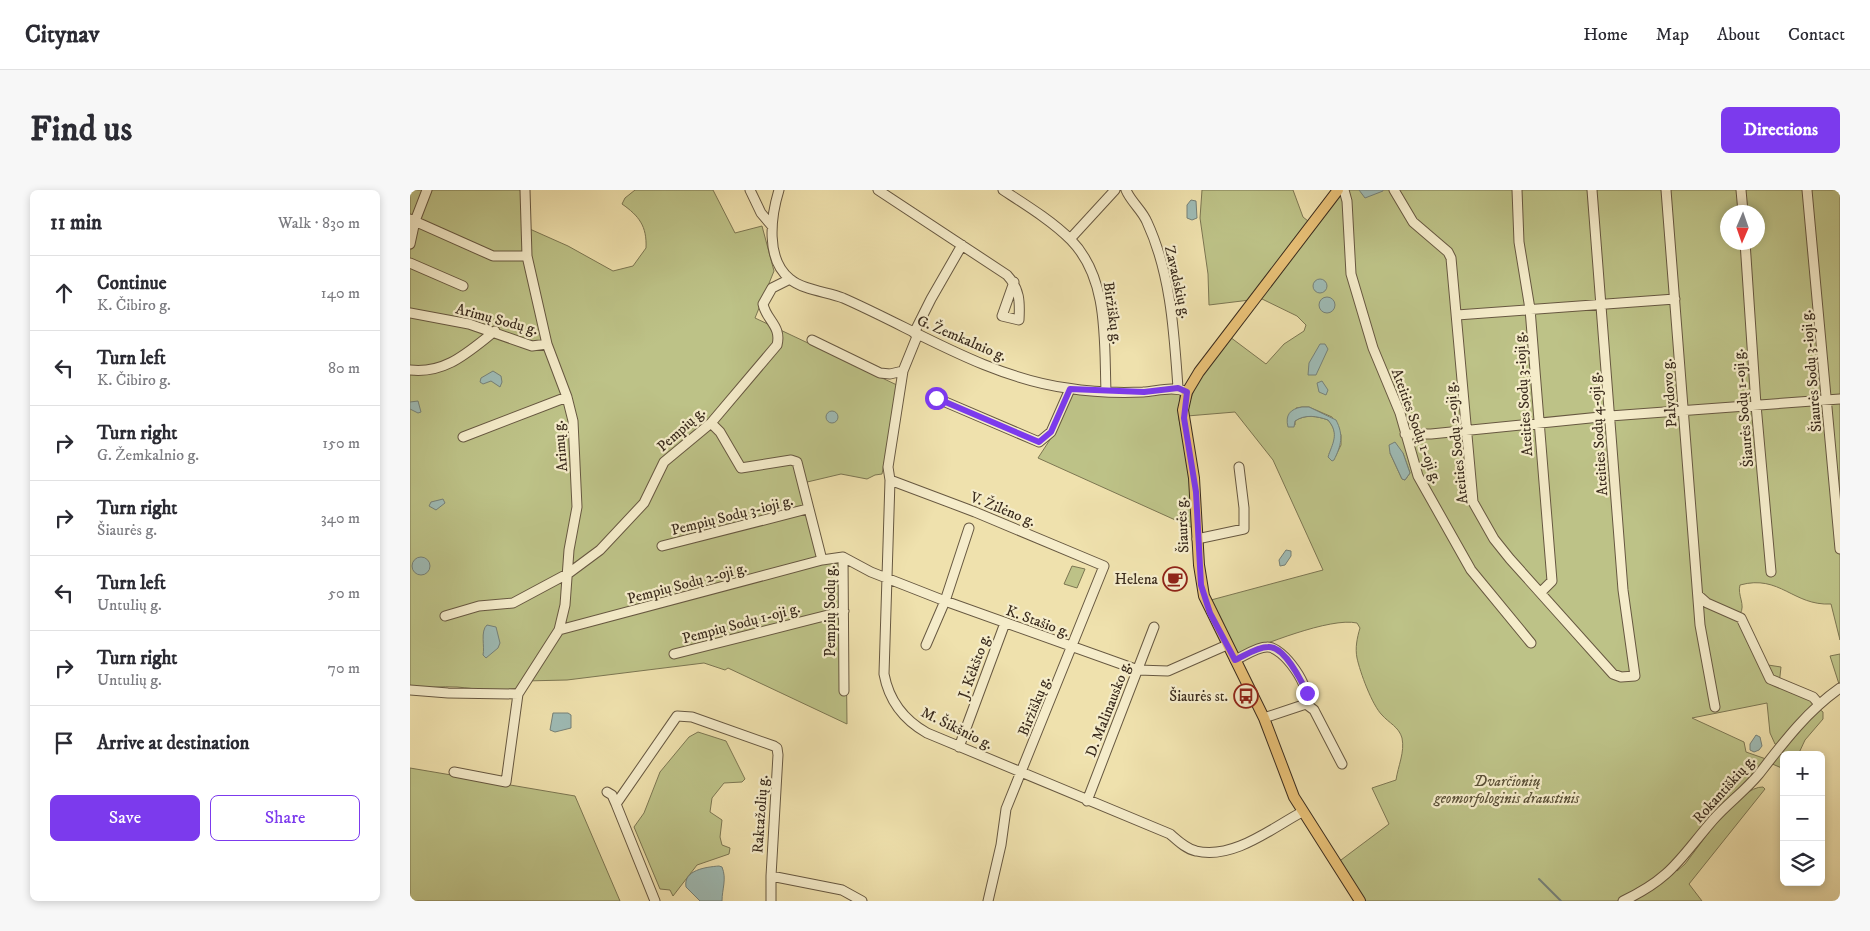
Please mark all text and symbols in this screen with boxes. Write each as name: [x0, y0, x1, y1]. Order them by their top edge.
text: Citynav: [25, 20, 99, 50]
text: Home: [1583, 24, 1628, 46]
text: Map: [1656, 24, 1689, 46]
text: About: [1717, 24, 1760, 46]
text: Contact: [1788, 24, 1845, 46]
button: Directions: [1721, 107, 1840, 153]
text: Find us: [30, 108, 132, 152]
north arrow: [1720, 205, 1765, 250]
text: 11 min: [50, 210, 102, 236]
text: Walk · 830 m: [278, 213, 360, 233]
street label: Zavadskių g.: [1160, 244, 1195, 320]
text: Continue: [97, 272, 167, 295]
icon: ahead: [50, 279, 78, 307]
street label: Biržiškų g.: [1099, 281, 1126, 346]
text: 140 m: [321, 283, 360, 303]
text: K. Čibiro g.: [97, 295, 171, 315]
street label: Arimų Sodų g.: [454, 299, 540, 340]
street label: Šiaurės Sodų 3-ioji g.: [1796, 309, 1826, 433]
street label: G. Žemkalnio g.: [914, 311, 1010, 366]
street label: Ateities Sodų 3-ioji g.: [1510, 331, 1537, 457]
text: Turn left: [97, 347, 166, 370]
street label: Šiaurės Sodų 1-oji g.: [1728, 348, 1758, 468]
icon: left: [50, 354, 78, 382]
text: 80 m: [328, 358, 360, 378]
street label: Palydovo g.: [1658, 358, 1681, 428]
street label: Ateities Sodų 1-oji g.: [1387, 366, 1446, 486]
text: K. Čibiro g.: [97, 370, 171, 390]
street label: Ateities Sodų 4-oji g.: [1585, 371, 1612, 497]
street label: Ateities Sodų 2-oji g.: [1441, 381, 1472, 505]
route start: [925, 387, 948, 410]
street label: Pempių g.: [653, 403, 709, 456]
street label: Arimų g.: [549, 419, 572, 472]
text: Turn right: [97, 422, 177, 445]
icon: right: [50, 429, 78, 457]
text: 150 m: [322, 433, 360, 453]
text: G. Žemkalnio g.: [97, 445, 199, 465]
street label: V. Žilėno g.: [966, 487, 1038, 531]
street label: Pempių Sodų 3-ioji g.: [669, 491, 795, 540]
street label: Šiaurės g.: [1171, 496, 1193, 554]
text: Turn right: [97, 497, 177, 520]
icon: right: [50, 504, 78, 532]
text: 340 m: [321, 508, 360, 528]
text: Šiaurės g.: [97, 520, 157, 540]
street label: Pempių Sodų 2-oji g.: [625, 558, 749, 609]
street label: Pempių Sodų g.: [821, 565, 840, 657]
cafe icon: Helena: [1162, 566, 1188, 592]
place label: Helena: [1115, 570, 1159, 589]
text: Turn left: [97, 572, 166, 595]
icon: left: [50, 579, 78, 607]
text: 50 m: [328, 583, 360, 603]
text: Untulių g.: [97, 595, 162, 615]
street label: Pempių Sodų 1-oji g.: [680, 599, 802, 648]
street label: K. Stašio g.: [1003, 601, 1072, 642]
street label: J. Kėkšto g.: [953, 631, 995, 703]
text: Turn right: [97, 647, 177, 670]
icon: right: [50, 654, 78, 682]
text: 70 m: [328, 658, 360, 678]
street label: D. Malinausko g.: [1081, 658, 1135, 760]
text: Untulių g.: [97, 670, 162, 690]
street label: Biržiškų g.: [1014, 673, 1055, 739]
route end: [1296, 682, 1319, 705]
bus stop icon: Šiaurės st.: [1233, 683, 1259, 709]
place label: Šiaurės st.: [1169, 686, 1228, 706]
street label: M. Šikšnio g.: [918, 702, 996, 754]
icon: arrive: [50, 729, 78, 757]
text: Arrive at destination: [97, 732, 249, 755]
street label: Rokantiškių g.: [1689, 751, 1760, 827]
map controls: [1780, 751, 1825, 886]
button: +: [1780, 751, 1825, 796]
park label: Dvarčionių geomorfologinis draustinis: [1433, 772, 1580, 808]
street label: Raktažolių g.: [748, 774, 773, 854]
button: Save: [50, 795, 200, 841]
button: Share: [210, 795, 360, 841]
button: −: [1780, 796, 1825, 841]
button: layers: [1780, 841, 1825, 886]

